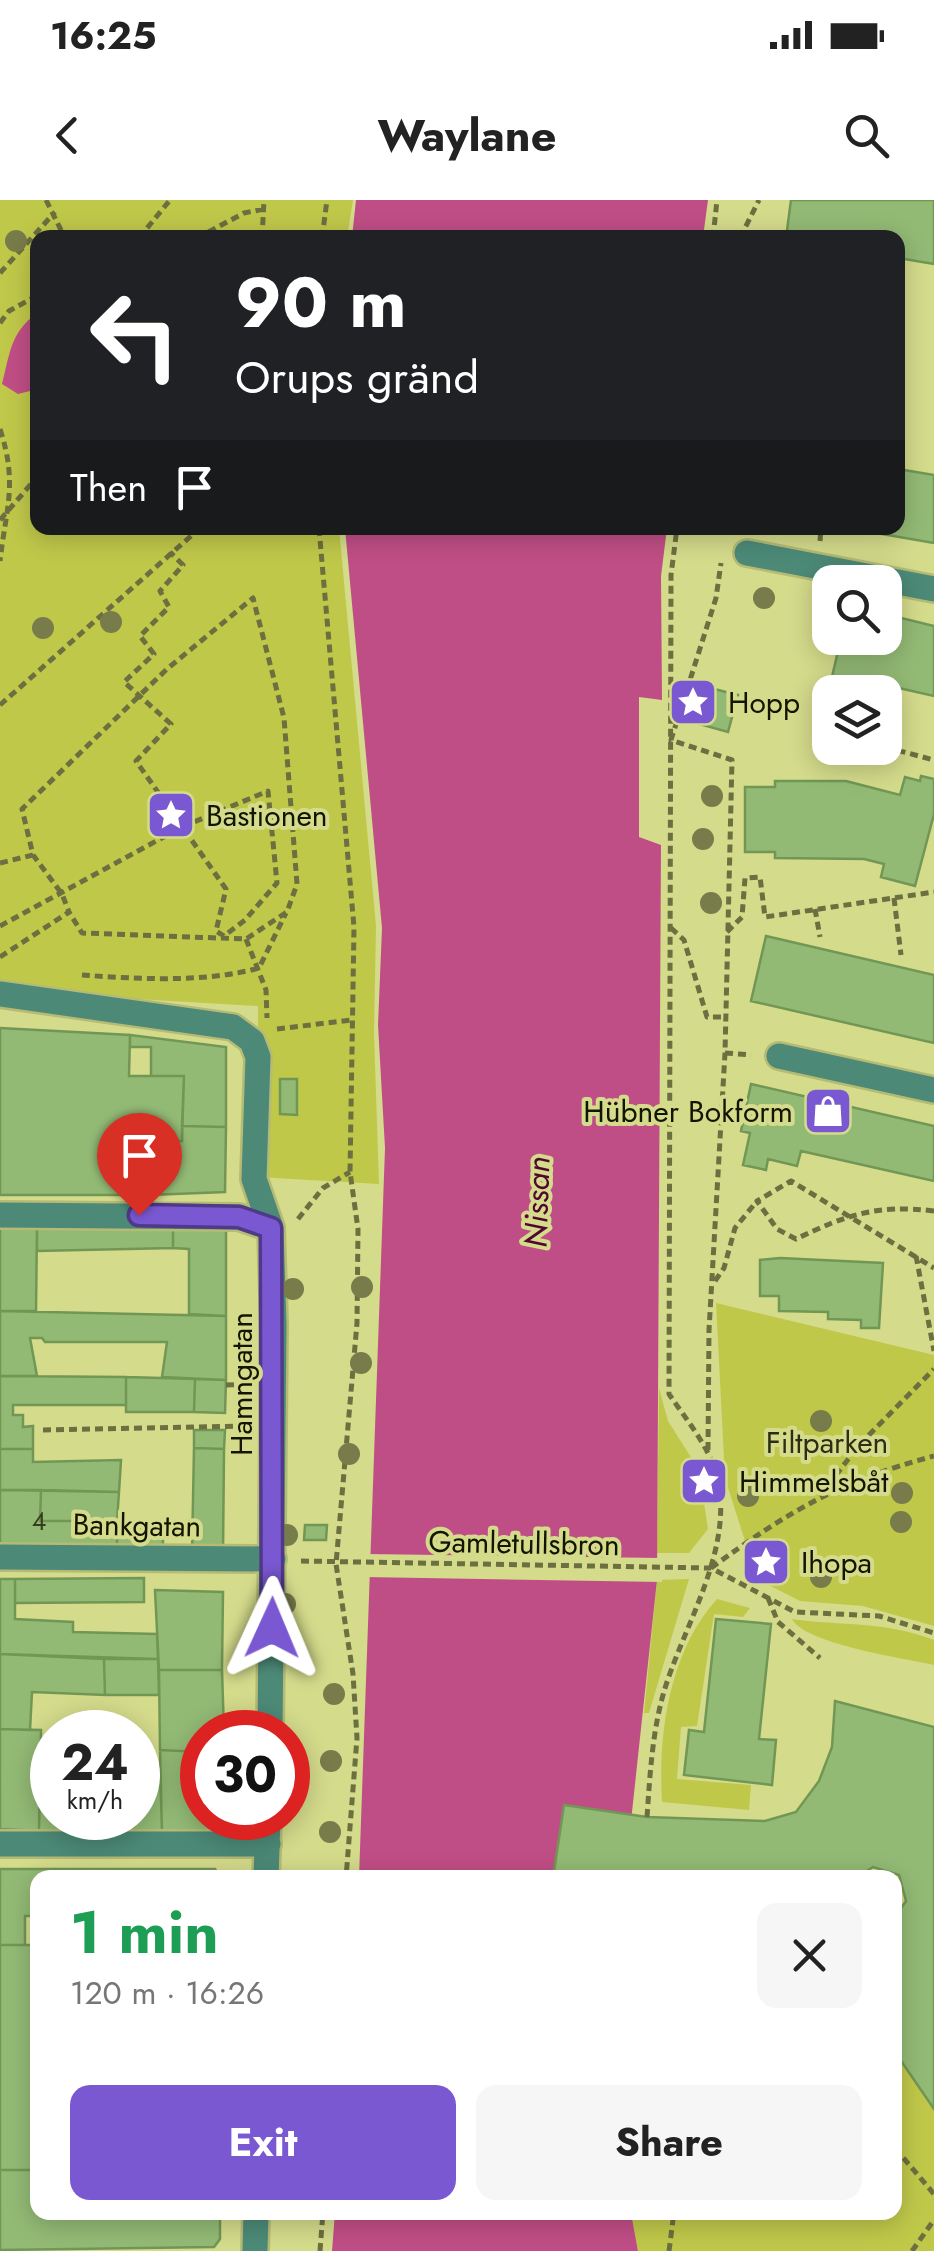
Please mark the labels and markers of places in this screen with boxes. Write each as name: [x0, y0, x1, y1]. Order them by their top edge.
place icon: Hopp: [667, 676, 719, 728]
place label: Hopp: [728, 681, 800, 724]
place icon: Bastionen: [145, 789, 197, 841]
place label: Bastionen: [206, 794, 328, 837]
shop icon: Hübner Bokform: [802, 1085, 854, 1137]
place label: Hübner Bokform: [583, 1090, 793, 1133]
pin: [97, 1113, 182, 1216]
place icon: Himmelsbåt: [678, 1455, 730, 1507]
place label: Himmelsbåt: [739, 1460, 889, 1503]
place icon: Ihopa: [740, 1536, 792, 1588]
place label: Ihopa: [801, 1541, 872, 1584]

